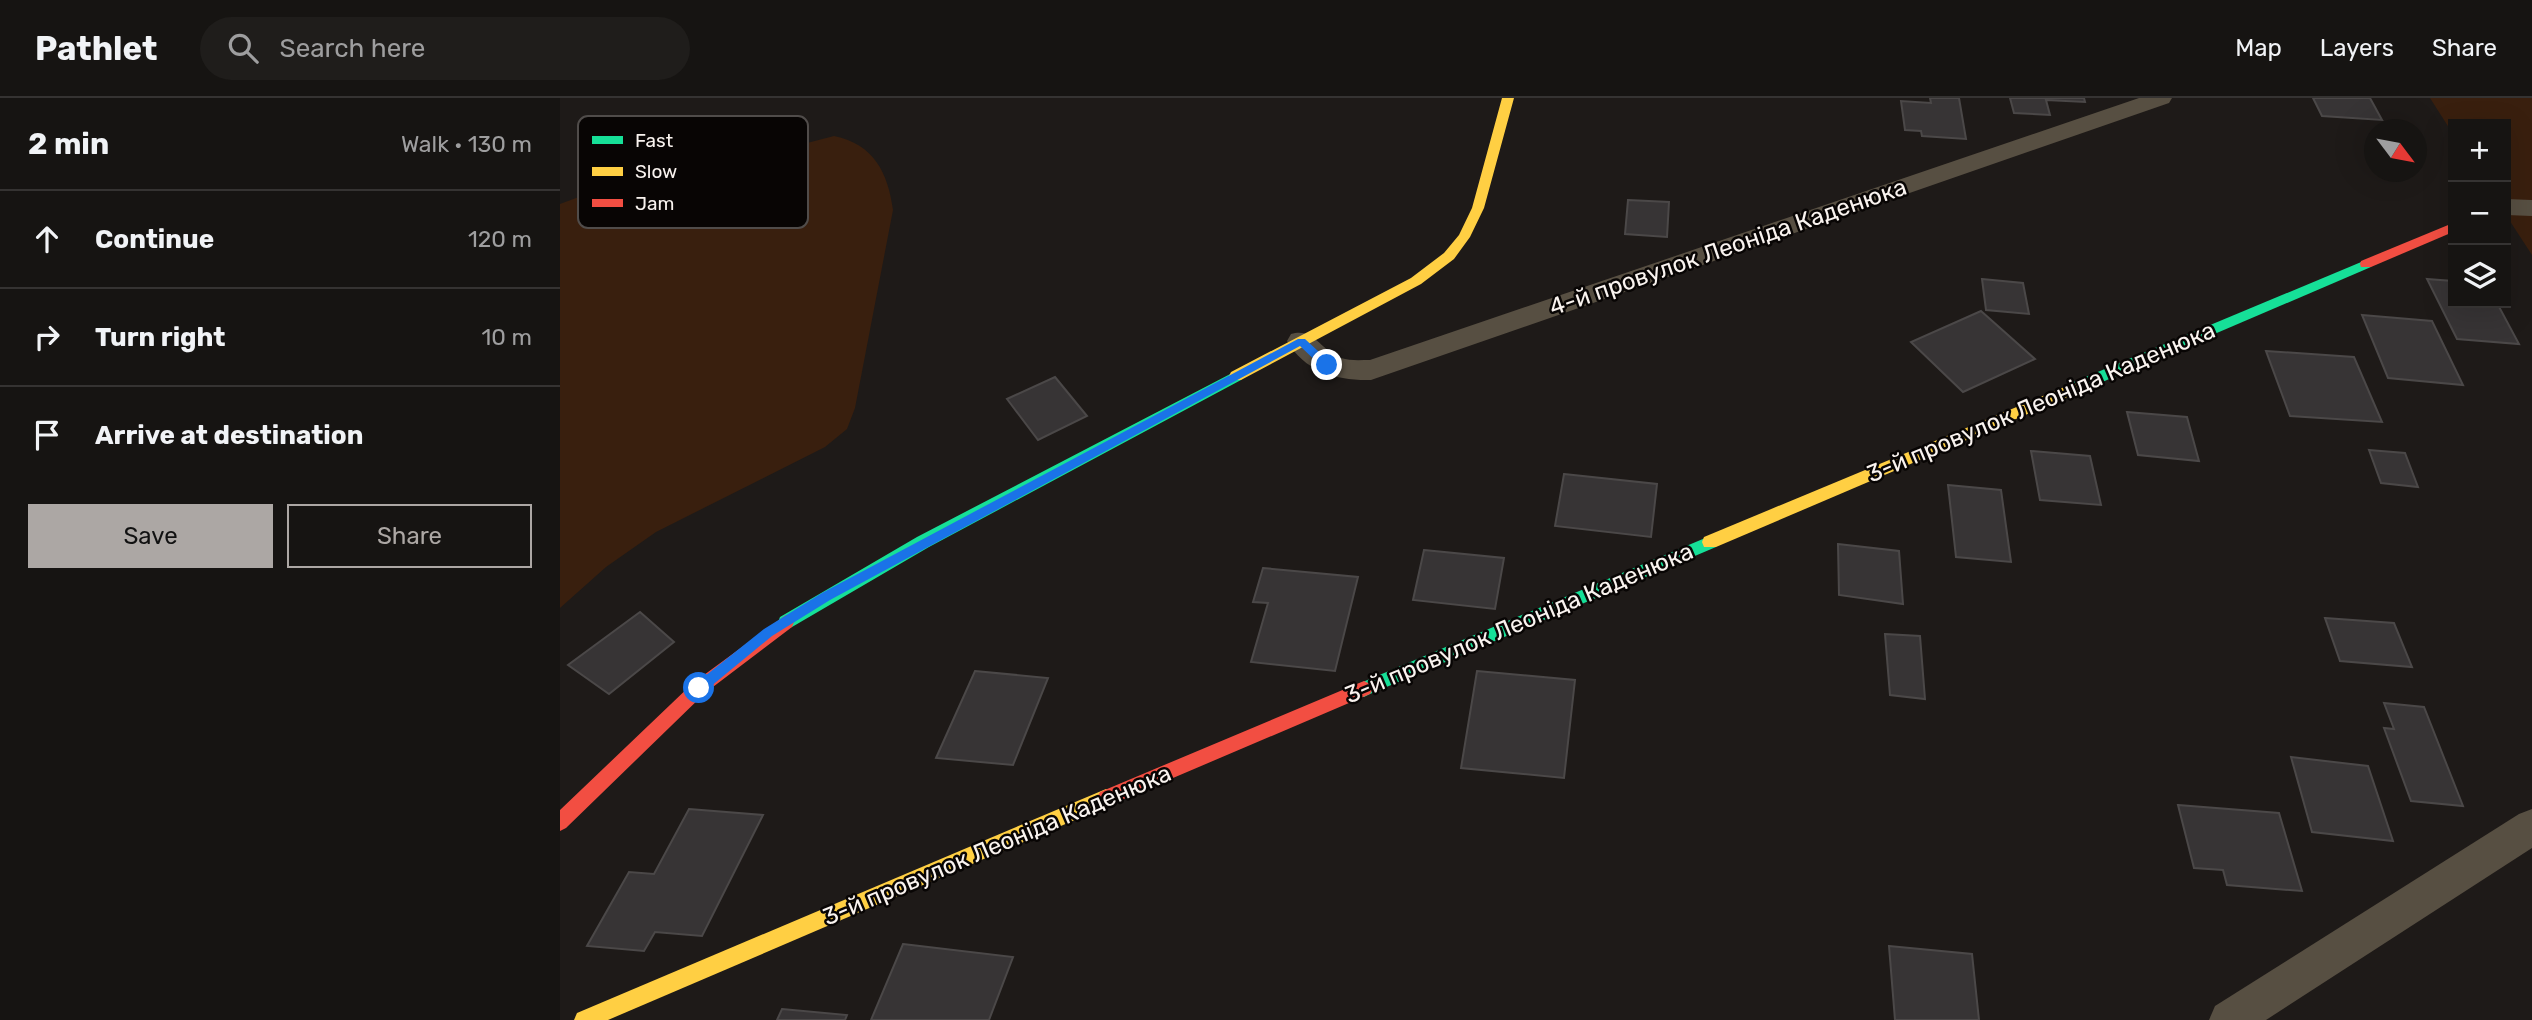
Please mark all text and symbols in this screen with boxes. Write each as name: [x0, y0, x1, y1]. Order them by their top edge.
search box: [200, 17, 690, 80]
text: Pathlet: [35, 29, 158, 68]
icon: search: [224, 29, 262, 67]
text: Search here: [280, 33, 425, 64]
text: Map: [2235, 34, 2282, 62]
text: Layers: [2320, 34, 2394, 62]
text: Share: [2432, 34, 2497, 62]
legend: [578, 116, 808, 228]
north arrow: [2364, 119, 2427, 182]
map controls: [2448, 119, 2511, 308]
button: +: [2448, 119, 2511, 182]
text: 2 min: [28, 126, 109, 162]
text: Fast: [635, 129, 674, 152]
text: Walk · 130 m: [401, 130, 532, 158]
text: Slow: [635, 160, 677, 183]
street label: 4-й провулок Леоніда Каденюка: [1546, 173, 1910, 321]
button: −: [2448, 182, 2511, 245]
text: Jam: [635, 192, 674, 215]
icon: ahead: [28, 220, 66, 258]
text: Continue: [95, 224, 214, 255]
text: 120 m: [468, 225, 532, 253]
button: layers: [2448, 245, 2511, 308]
street label: 3-й провулок Леоніда Каденюка: [1863, 316, 2219, 488]
icon: right: [28, 318, 66, 356]
text: Turn right: [95, 322, 225, 353]
text: 10 m: [481, 323, 532, 351]
route end: [1311, 349, 1342, 380]
icon: arrive: [28, 416, 66, 454]
text: Arrive at destination: [95, 420, 363, 451]
button: Save: [28, 504, 273, 568]
button: Share: [287, 504, 532, 568]
street label: 3-й провулок Леоніда Каденюка: [1341, 537, 1697, 709]
route start: [683, 672, 714, 703]
street label: 3-й провулок Леоніда Каденюка: [819, 759, 1175, 931]

